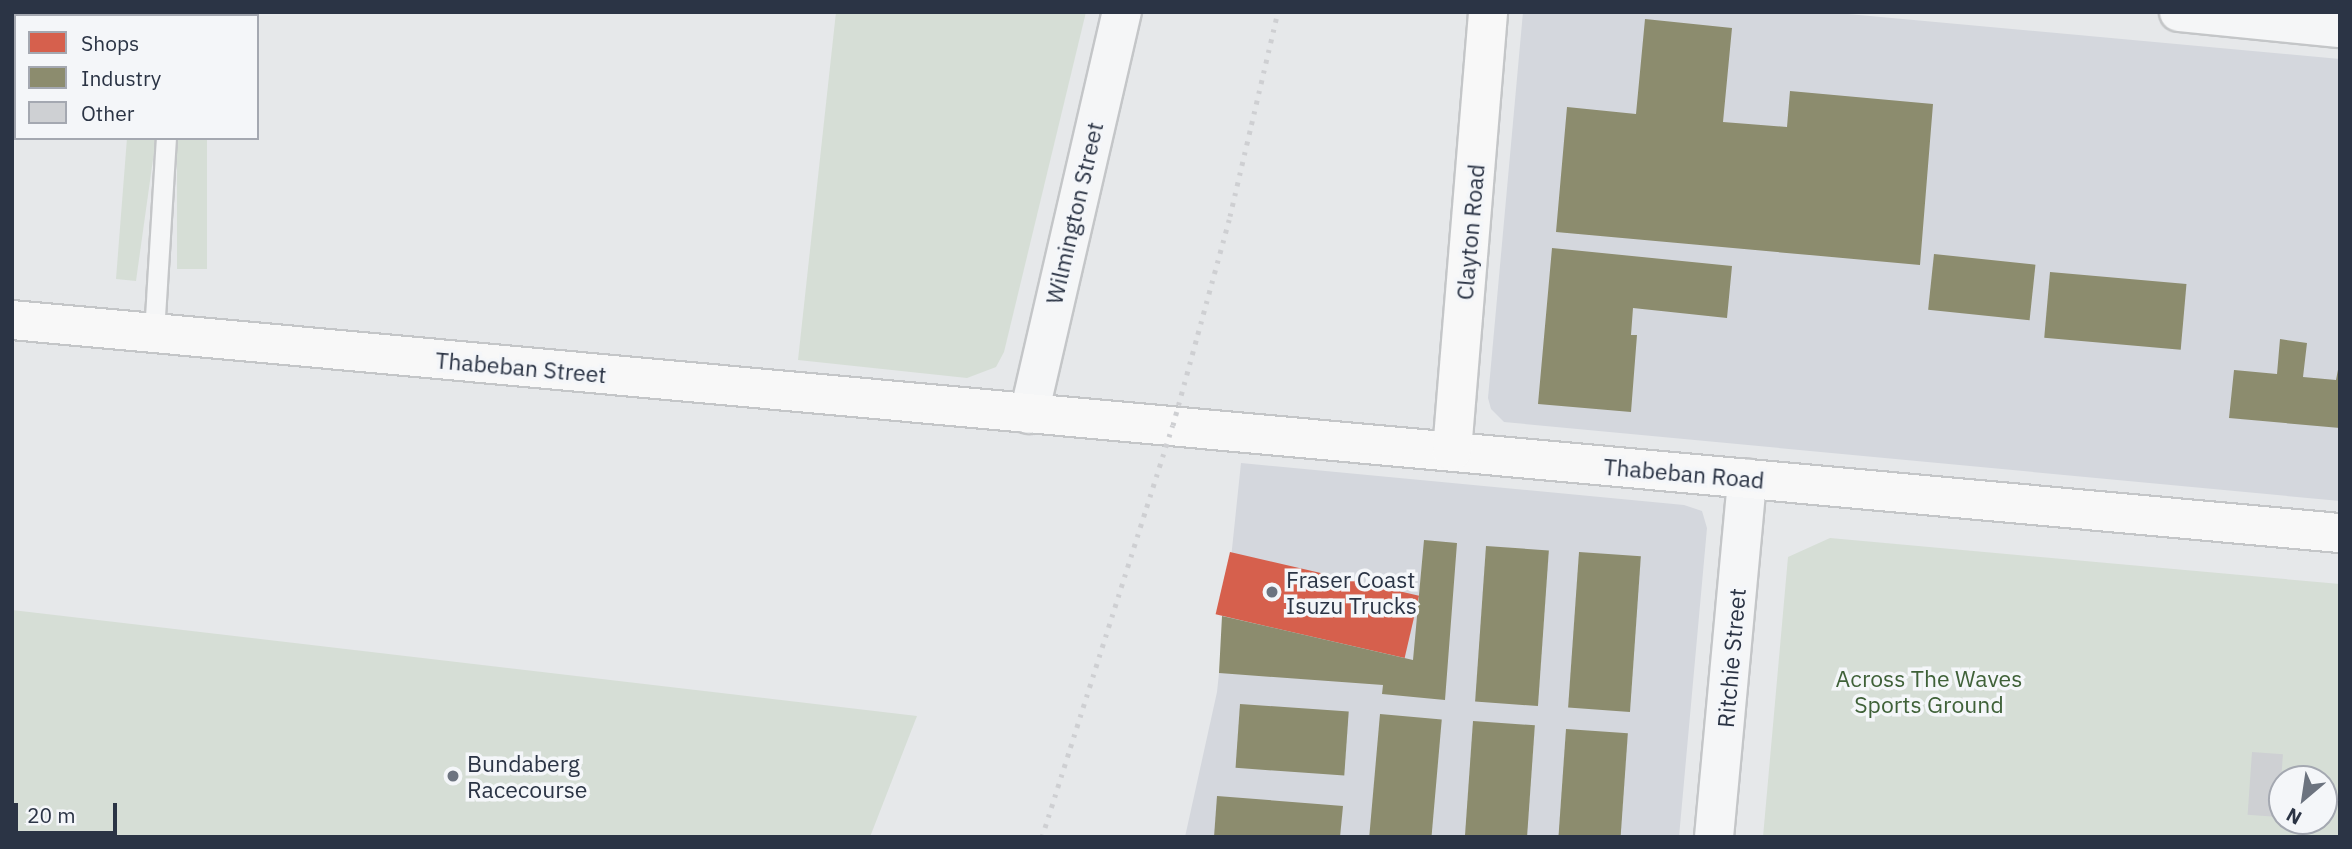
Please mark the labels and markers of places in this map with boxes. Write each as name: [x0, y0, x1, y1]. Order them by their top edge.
place label: Fraser Coast Isuzu Trucks: [1286, 565, 1417, 619]
marker: Fraser Coast Isuzu Trucks: [1264, 584, 1280, 600]
place label: Bundaberg Racecourse: [467, 749, 587, 803]
marker: Bundaberg Racecourse: [445, 768, 461, 784]

